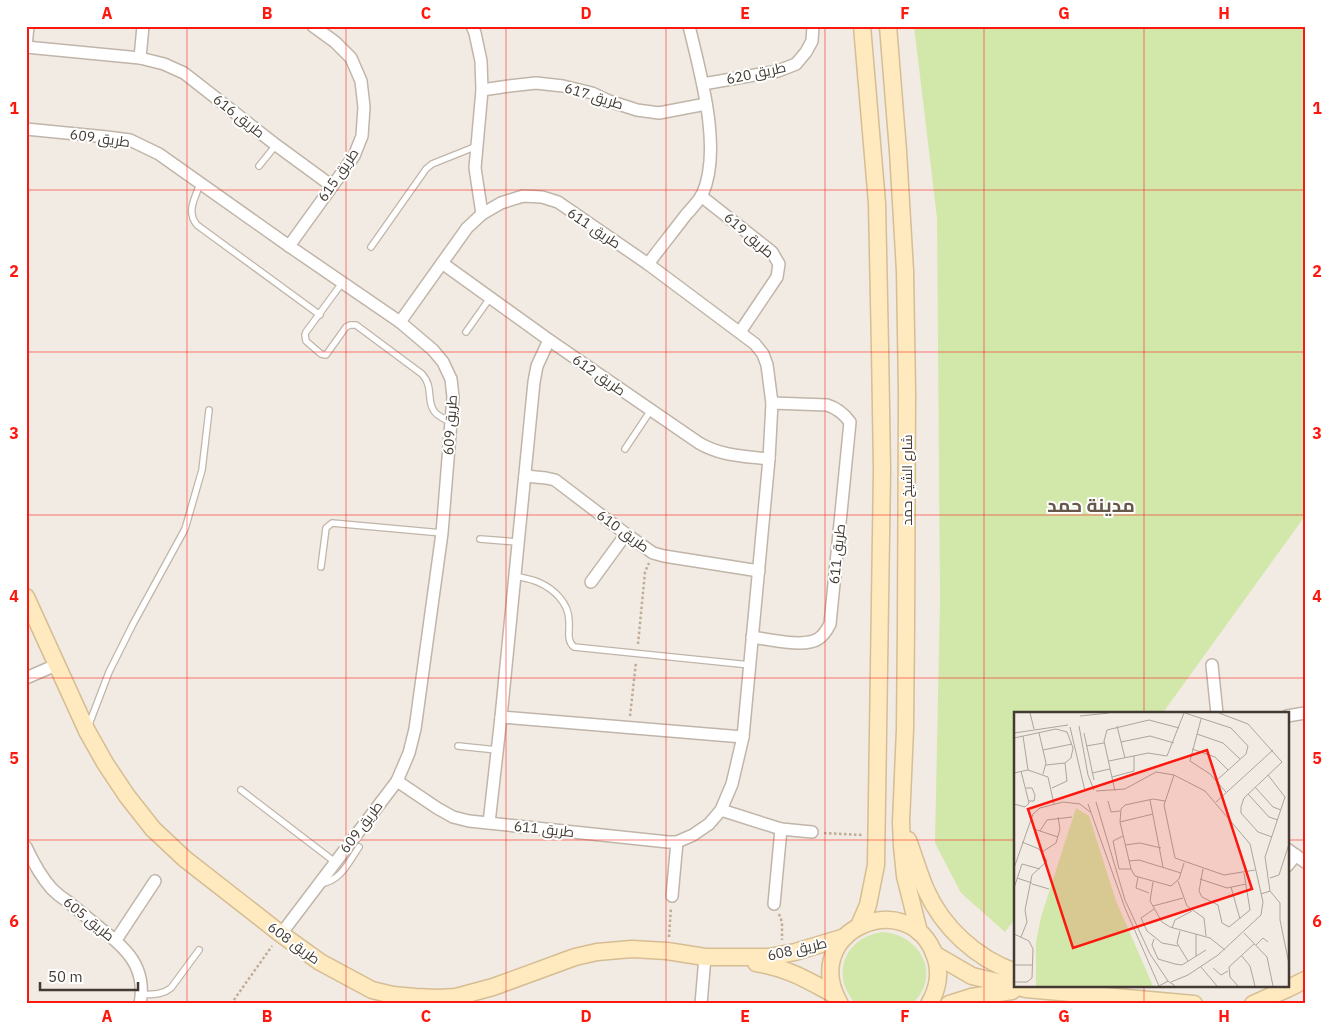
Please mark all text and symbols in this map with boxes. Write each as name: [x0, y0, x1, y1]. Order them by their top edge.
text: A: [102, 3, 113, 23]
text: B: [262, 3, 273, 23]
text: C: [421, 3, 431, 23]
text: D: [580, 3, 592, 23]
text: E: [740, 3, 750, 23]
text: F: [900, 3, 910, 23]
text: G: [1058, 3, 1070, 23]
text: H: [1218, 3, 1230, 23]
street label: طريق 620: [725, 58, 787, 88]
street label: طريق 617: [562, 79, 626, 113]
street label: طريق 616: [210, 90, 268, 142]
text: 1: [9, 98, 19, 118]
text: 1: [1312, 98, 1322, 118]
street label: طريق 609: [69, 125, 131, 151]
street label: طريق 615: [314, 145, 362, 205]
street label: طريق 611: [564, 204, 624, 252]
street label: طريق 619: [720, 208, 778, 262]
text: 2: [9, 261, 19, 281]
text: 2: [1312, 261, 1322, 281]
street label: طريق 612: [569, 350, 629, 400]
street label: طريق 609: [439, 394, 461, 456]
text: 3: [9, 423, 19, 443]
text: 3: [1312, 423, 1322, 443]
street label: شارع الشيخ حمد: [898, 435, 916, 526]
district label: مدينة حمد: [1047, 493, 1135, 517]
street label: طريق 610: [593, 506, 653, 556]
street label: طريق 611: [825, 523, 849, 585]
text: 4: [9, 586, 19, 606]
text: 4: [1312, 586, 1322, 606]
inset map: [1014, 712, 1288, 988]
text: 5: [9, 748, 19, 768]
text: 5: [1312, 748, 1322, 768]
street label: طريق 609: [336, 797, 386, 857]
street label: طريق 611: [513, 817, 575, 841]
street label: طريق 605: [60, 893, 118, 945]
text: 6: [9, 911, 19, 931]
text: 6: [1312, 911, 1322, 931]
street label: طريق 608: [264, 918, 324, 968]
street label: طريق 608: [766, 933, 828, 965]
scale bar: [40, 960, 138, 992]
text: 50 m: [48, 967, 83, 986]
text: A: [102, 1006, 113, 1026]
text: B: [262, 1006, 273, 1026]
text: C: [421, 1006, 431, 1026]
text: D: [580, 1006, 592, 1026]
text: E: [740, 1006, 750, 1026]
text: F: [900, 1006, 910, 1026]
text: G: [1058, 1006, 1070, 1026]
text: H: [1218, 1006, 1230, 1026]

